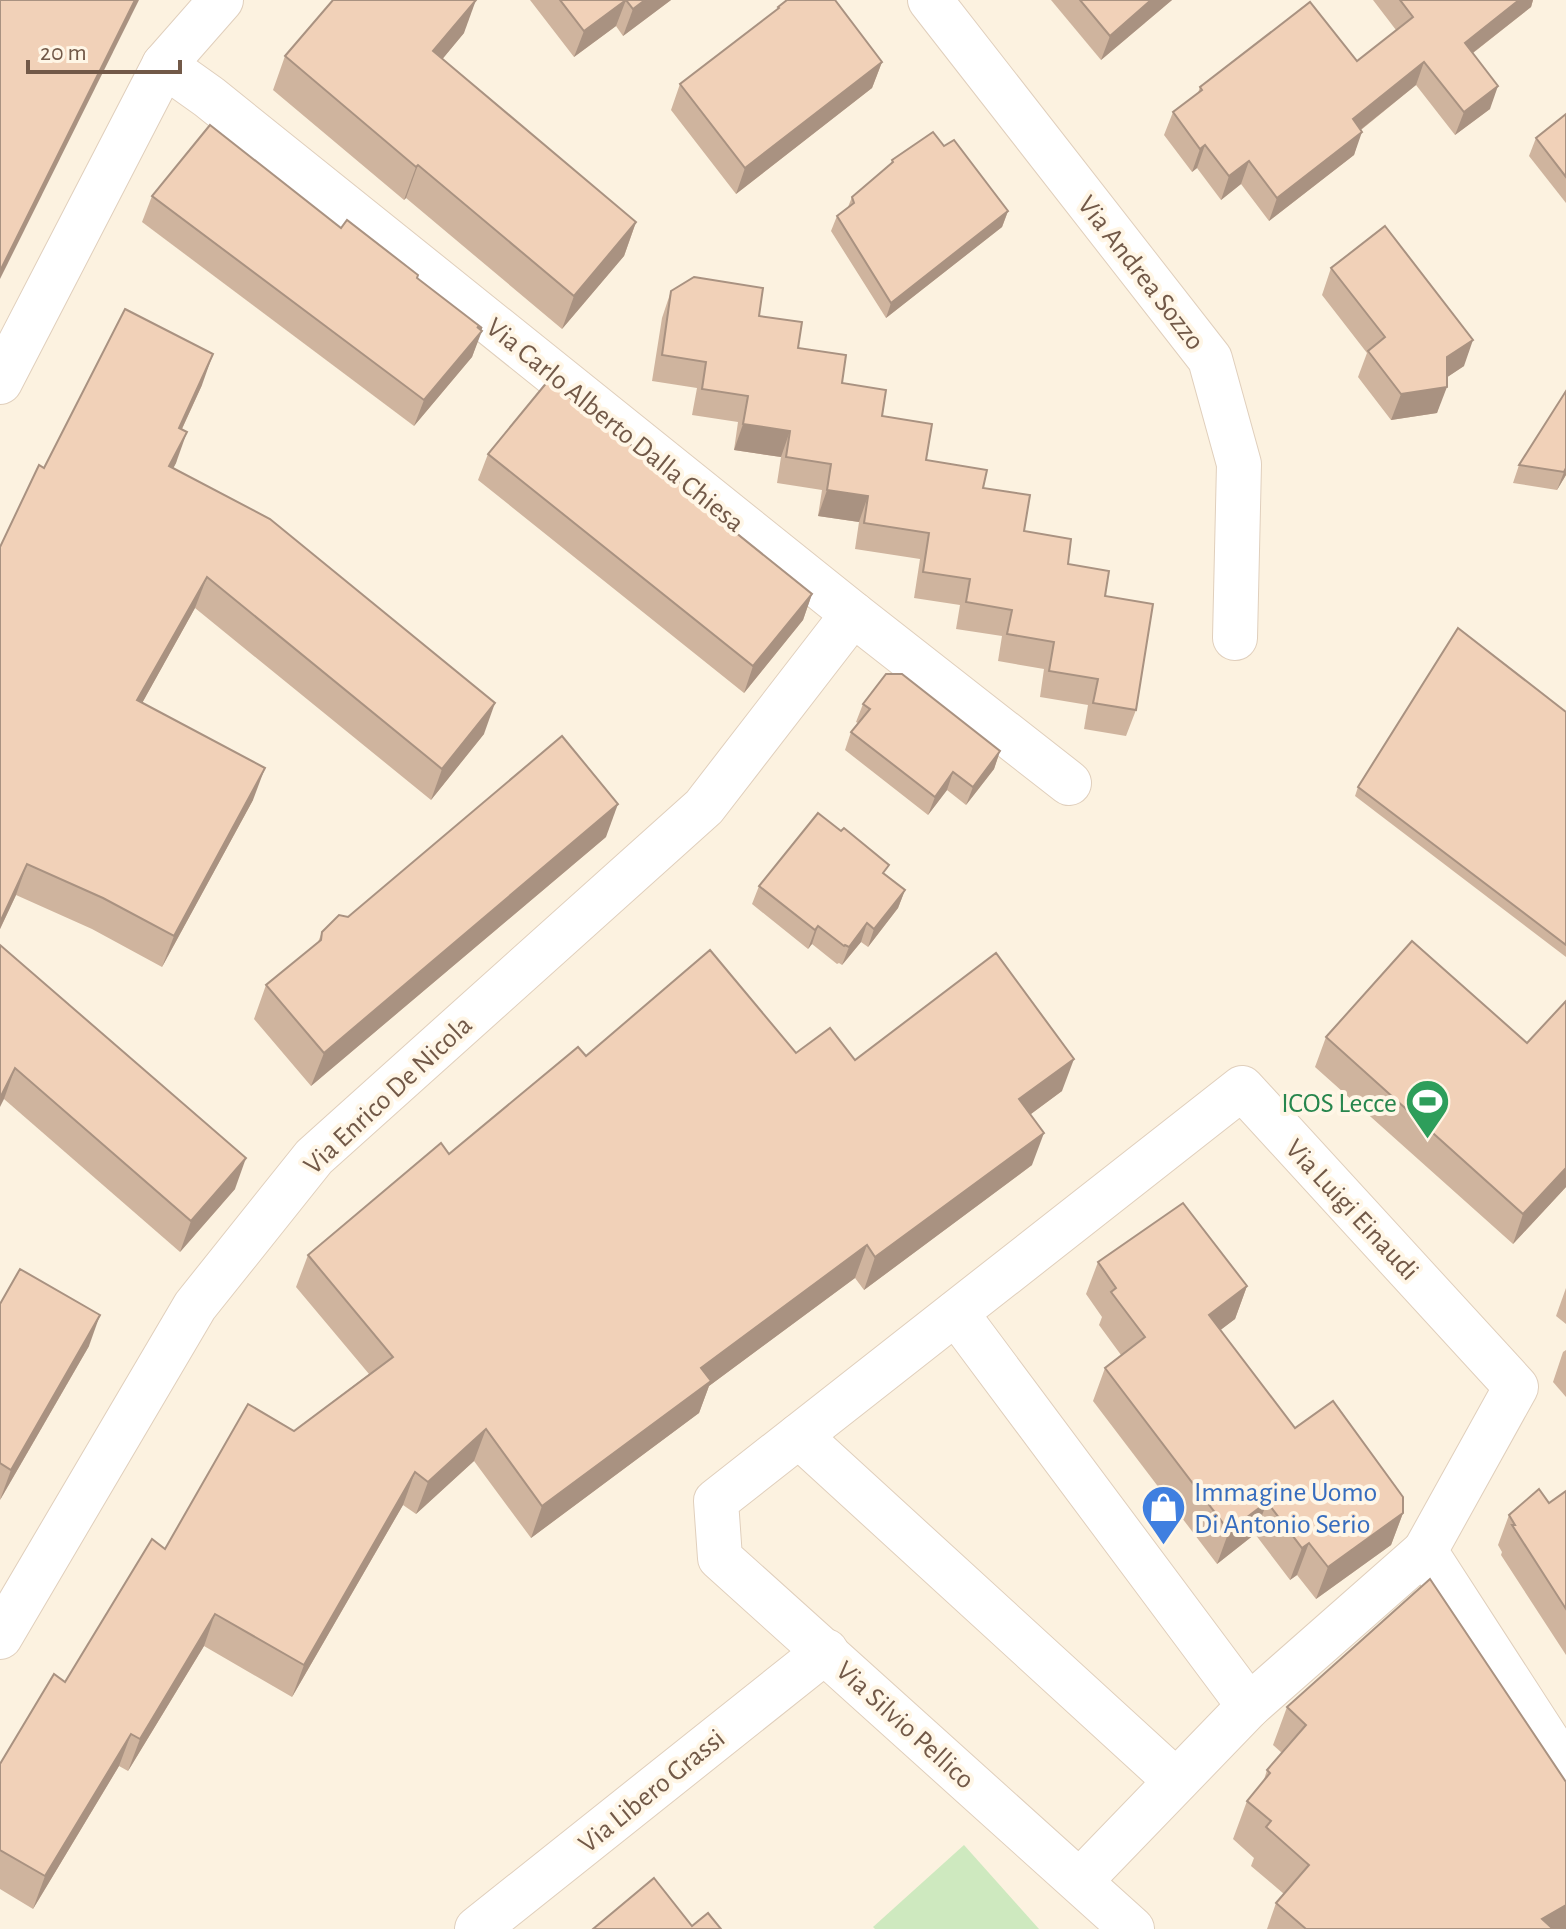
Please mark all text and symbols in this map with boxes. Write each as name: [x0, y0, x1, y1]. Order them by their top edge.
scale bar: [28, 24, 180, 74]
text: 20 m: [40, 41, 87, 65]
street label: Via Andrea Sozzo: [1072, 191, 1209, 355]
street label: Via Carlo Alberto Dalla Chiesa: [481, 313, 749, 538]
street label: Via Enrico De Nicola: [299, 1011, 478, 1180]
sports icon: ICOS Lecce: [1404, 1078, 1452, 1141]
place label: ICOS Lecce: [1281, 1090, 1397, 1118]
street label: Via Luigi Einaudi: [1280, 1135, 1424, 1286]
place label: Immagine Uomo Di Antonio Serio: [1194, 1479, 1377, 1539]
shop icon: Immagine Uomo Di Antonio Serio: [1139, 1483, 1187, 1546]
street label: Via Silvio Pellico: [830, 1656, 979, 1795]
street label: Via Libero Grassi: [574, 1724, 730, 1859]

